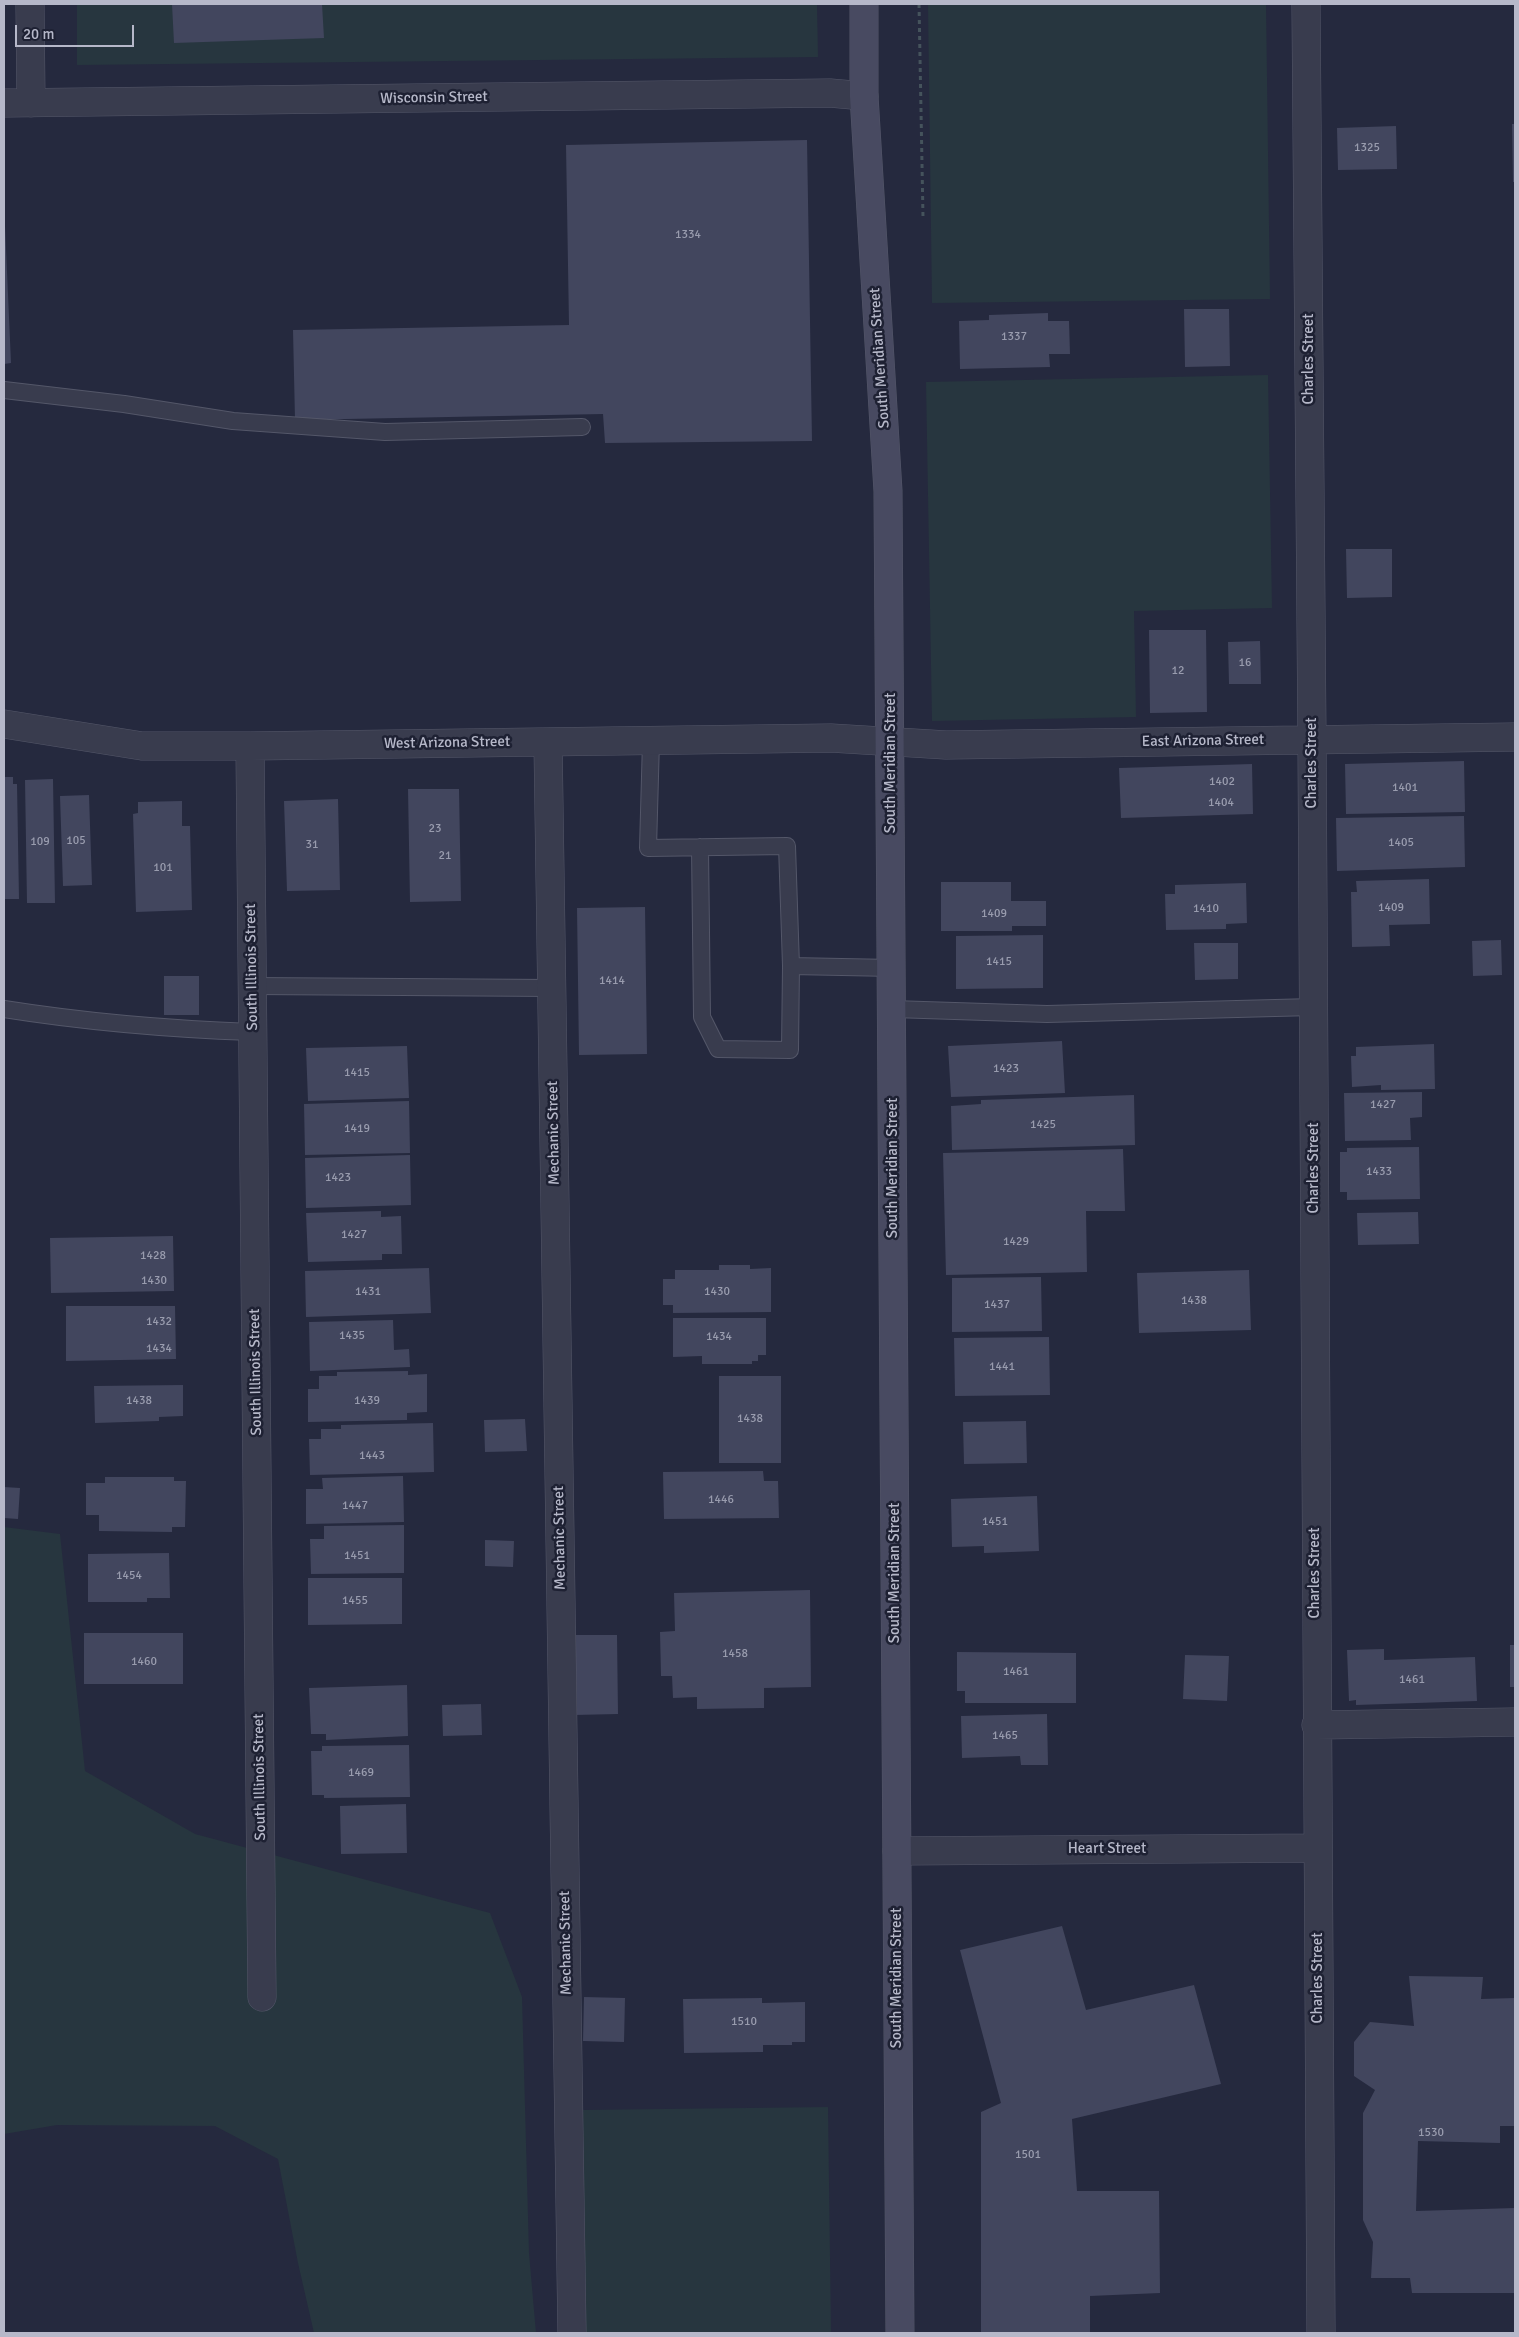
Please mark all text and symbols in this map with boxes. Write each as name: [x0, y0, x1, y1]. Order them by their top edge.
scale bar: [18, 15, 136, 47]
text: 20 m: [23, 25, 54, 43]
street label: Wisconsin Street: [380, 88, 488, 108]
house number: 1325: [1354, 141, 1380, 155]
house number: 1334: [675, 228, 701, 242]
street label: South Meridian Street: [866, 287, 894, 429]
street label: Charles Street: [1300, 313, 1318, 405]
house number: 1337: [1001, 330, 1027, 344]
house number: 16: [1239, 656, 1251, 670]
house number: 12: [1172, 664, 1184, 678]
street label: South Meridian Street: [882, 693, 900, 833]
street label: Charles Street: [1303, 717, 1321, 809]
street label: East Arizona Street: [1142, 731, 1264, 751]
street label: West Arizona Street: [384, 733, 510, 753]
house number: 1402: [1209, 775, 1235, 789]
house number: 1401: [1392, 781, 1418, 795]
house number: 1404: [1208, 796, 1234, 810]
house number: 23: [429, 822, 441, 836]
house number: 105: [66, 834, 86, 848]
house number: 109: [30, 835, 50, 849]
house number: 1405: [1388, 836, 1414, 850]
house number: 31: [306, 838, 318, 852]
house number: 21: [439, 849, 451, 863]
house number: 101: [153, 861, 173, 875]
house number: 1409: [1378, 901, 1404, 915]
house number: 1410: [1193, 902, 1219, 916]
street label: South Illinois Street: [242, 903, 262, 1031]
house number: 1409: [981, 907, 1007, 921]
house number: 1415: [986, 955, 1012, 969]
house number: 1414: [599, 974, 625, 988]
house number: 1423: [993, 1062, 1019, 1076]
house number: 1415: [344, 1066, 370, 1080]
street label: Mechanic Street: [544, 1081, 564, 1185]
street label: South Meridian Street: [884, 1098, 902, 1238]
house number: 1427: [1370, 1098, 1396, 1112]
house number: 1425: [1030, 1118, 1056, 1132]
house number: 1419: [344, 1122, 370, 1136]
street label: Charles Street: [1305, 1122, 1323, 1214]
house number: 1433: [1366, 1165, 1392, 1179]
house number: 1423: [325, 1171, 351, 1185]
house number: 1427: [341, 1228, 367, 1242]
house number: 1429: [1003, 1235, 1029, 1249]
house number: 1428: [140, 1249, 166, 1263]
house number: 1430: [141, 1274, 167, 1288]
house number: 1431: [355, 1285, 381, 1299]
house number: 1430: [704, 1285, 730, 1299]
house number: 1438: [1181, 1294, 1207, 1308]
house number: 1437: [984, 1298, 1010, 1312]
street label: South Illinois Street: [246, 1308, 266, 1436]
house number: 1432: [146, 1315, 172, 1329]
house number: 1435: [339, 1329, 365, 1343]
house number: 1434: [706, 1330, 732, 1344]
house number: 1434: [146, 1342, 172, 1356]
house number: 1441: [989, 1360, 1015, 1374]
house number: 1438: [126, 1394, 152, 1408]
house number: 1439: [354, 1394, 380, 1408]
house number: 1438: [737, 1412, 763, 1426]
house number: 1443: [359, 1449, 385, 1463]
street label: Mechanic Street: [550, 1486, 570, 1590]
house number: 1446: [708, 1493, 734, 1507]
house number: 1447: [342, 1499, 368, 1513]
street label: South Meridian Street: [886, 1503, 904, 1643]
house number: 1451: [982, 1515, 1008, 1529]
street label: Charles Street: [1306, 1527, 1324, 1619]
house number: 1451: [344, 1549, 370, 1563]
house number: 1454: [116, 1569, 142, 1583]
house number: 1455: [342, 1594, 368, 1608]
house number: 1458: [722, 1647, 748, 1661]
house number: 1460: [131, 1655, 157, 1669]
house number: 1461: [1003, 1665, 1029, 1679]
house number: 1461: [1399, 1673, 1425, 1687]
street label: South Illinois Street: [250, 1713, 270, 1841]
house number: 1465: [992, 1729, 1018, 1743]
house number: 1469: [348, 1766, 374, 1780]
street label: Heart Street: [1068, 1840, 1146, 1858]
street label: Mechanic Street: [556, 1891, 576, 1995]
street label: South Meridian Street: [888, 1908, 906, 2048]
street label: Charles Street: [1309, 1932, 1327, 2024]
house number: 1510: [731, 2015, 757, 2029]
house number: 1530: [1418, 2126, 1444, 2140]
house number: 1501: [1015, 2148, 1041, 2162]

